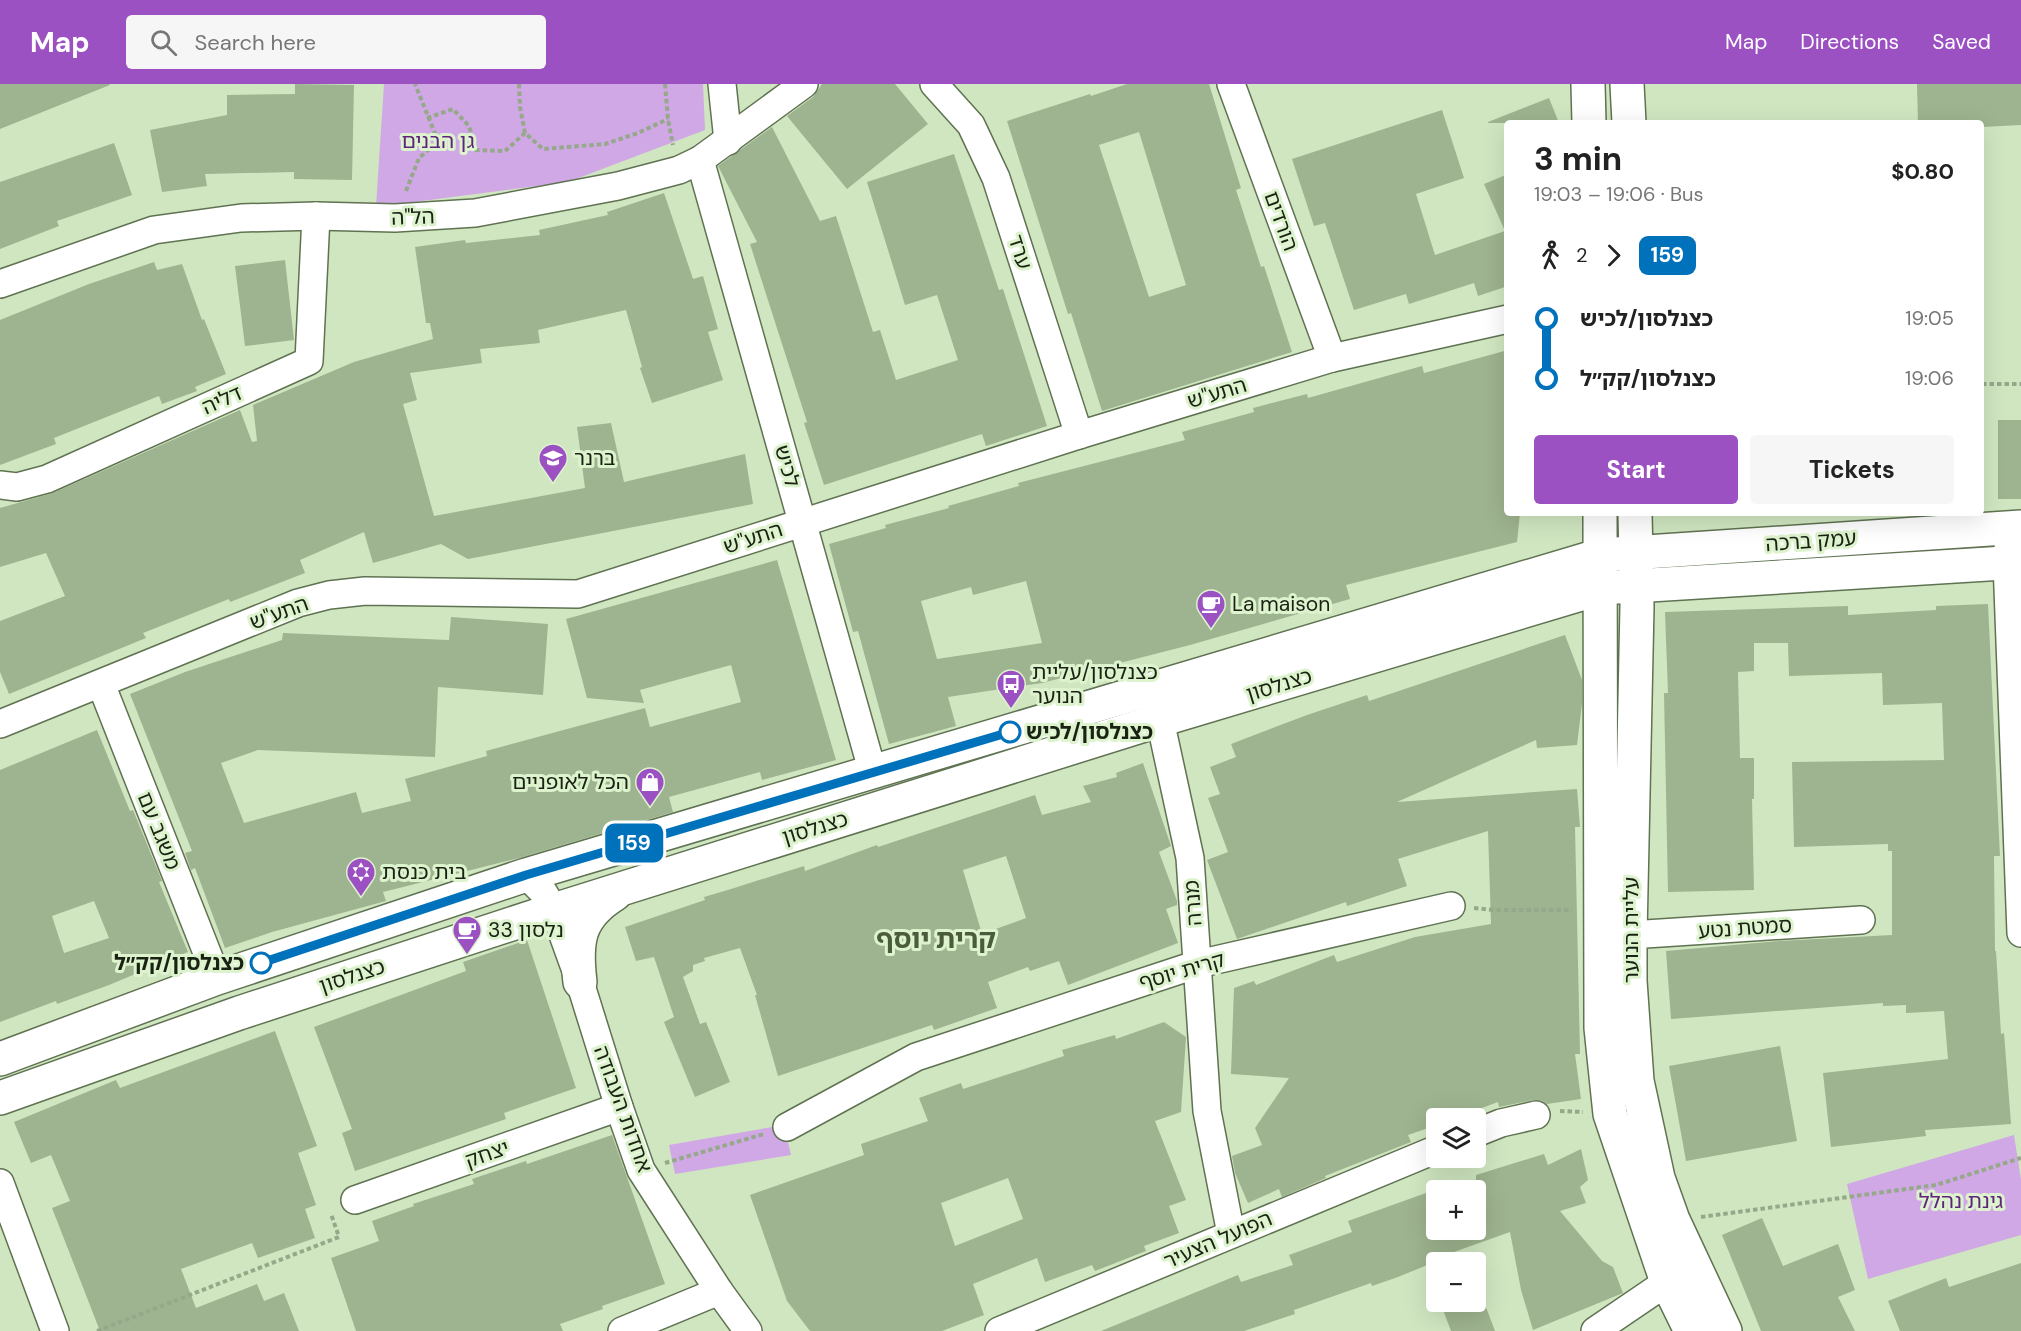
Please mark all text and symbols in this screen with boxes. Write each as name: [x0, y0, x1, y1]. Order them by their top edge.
search box: [126, 15, 546, 69]
text: Map: [30, 24, 90, 61]
icon: search: [147, 26, 180, 59]
text: Search here: [195, 28, 316, 57]
text: Map: [1725, 28, 1767, 56]
text: Directions: [1800, 28, 1899, 56]
text: Saved: [1932, 28, 1991, 56]
park label: גן הבנים: [401, 127, 475, 155]
text: 3 min: [1534, 137, 1622, 180]
text: $0.80: [1891, 157, 1954, 186]
text: 19:03 – 19:06 · Bus: [1534, 181, 1704, 207]
street label: הורדים: [1257, 187, 1305, 255]
street label: הל"ה: [391, 202, 435, 232]
street label: ערד: [1001, 231, 1039, 273]
icon: walk: [1534, 239, 1567, 272]
icon: forward: [1597, 239, 1630, 272]
text: 159: [1651, 241, 1684, 269]
text: 2: [1576, 242, 1588, 268]
text: כצנלסון/לכיש: [1580, 304, 1713, 333]
text: 19:05: [1905, 305, 1954, 331]
text: כצנלסון/קק״ל: [1580, 364, 1716, 393]
text: 19:06: [1905, 365, 1954, 391]
street label: התע"ש: [1184, 371, 1250, 415]
street label: דליה: [197, 379, 247, 421]
button: Start: [1534, 435, 1738, 504]
button: Tickets: [1750, 435, 1954, 504]
school or university icon: ברנר: [537, 442, 569, 484]
street label: לכיש: [768, 442, 806, 490]
place label: ברנר: [574, 444, 615, 472]
street label: התע"ש: [720, 515, 786, 561]
street label: עמק ברכה: [1765, 524, 1857, 558]
cafe icon: La maison: [1195, 588, 1227, 630]
street label: התע"ש: [246, 589, 312, 637]
place label: La maison: [1232, 590, 1330, 618]
place label: כצנלסון/עליית הנוער: [1032, 658, 1158, 710]
street label: כצנלסון: [1243, 662, 1315, 708]
bus stop icon: כצנלסון/עליית הנוער: [995, 668, 1027, 710]
place label: כצנלסון/לכיש: [1026, 718, 1153, 746]
marker: כצנלסון/לכיש: [999, 721, 1021, 743]
shop icon: הכל לאופניים: [634, 766, 666, 808]
place label: הכל לאופניים: [512, 768, 629, 796]
street label: משגב עם: [131, 788, 187, 874]
street label: כצנלסון: [779, 805, 851, 851]
line badge: 159: [600, 824, 668, 862]
text: 159: [617, 829, 651, 857]
synagogue icon: בית כנסת: [345, 856, 377, 898]
place label: בית כנסת: [382, 858, 466, 886]
street label: עליית הנוער: [1617, 877, 1645, 983]
street label: מנרה: [1177, 879, 1209, 927]
street label: סמטת נטע: [1697, 911, 1793, 945]
cafe icon: נלסון 33: [451, 914, 483, 956]
place label: נלסון 33: [488, 916, 564, 944]
district label: קרית יוסף: [876, 921, 996, 956]
street label: קרית יוסף: [1136, 945, 1228, 997]
place label: כצנלסון/קק״ל: [114, 949, 244, 977]
marker: כצנלסון/קק״ל: [250, 952, 272, 974]
street label: כצנלסון: [315, 952, 389, 1000]
street label: אחדות העבודה: [587, 1042, 659, 1176]
map controls: [1426, 1108, 1486, 1312]
button: layers: [1426, 1108, 1486, 1168]
street label: יצחק: [461, 1133, 513, 1175]
button: +: [1426, 1180, 1486, 1240]
park label: גינת נהלל: [1919, 1187, 2003, 1215]
street label: הפועל הצעיר: [1160, 1205, 1276, 1275]
button: −: [1426, 1252, 1486, 1312]

